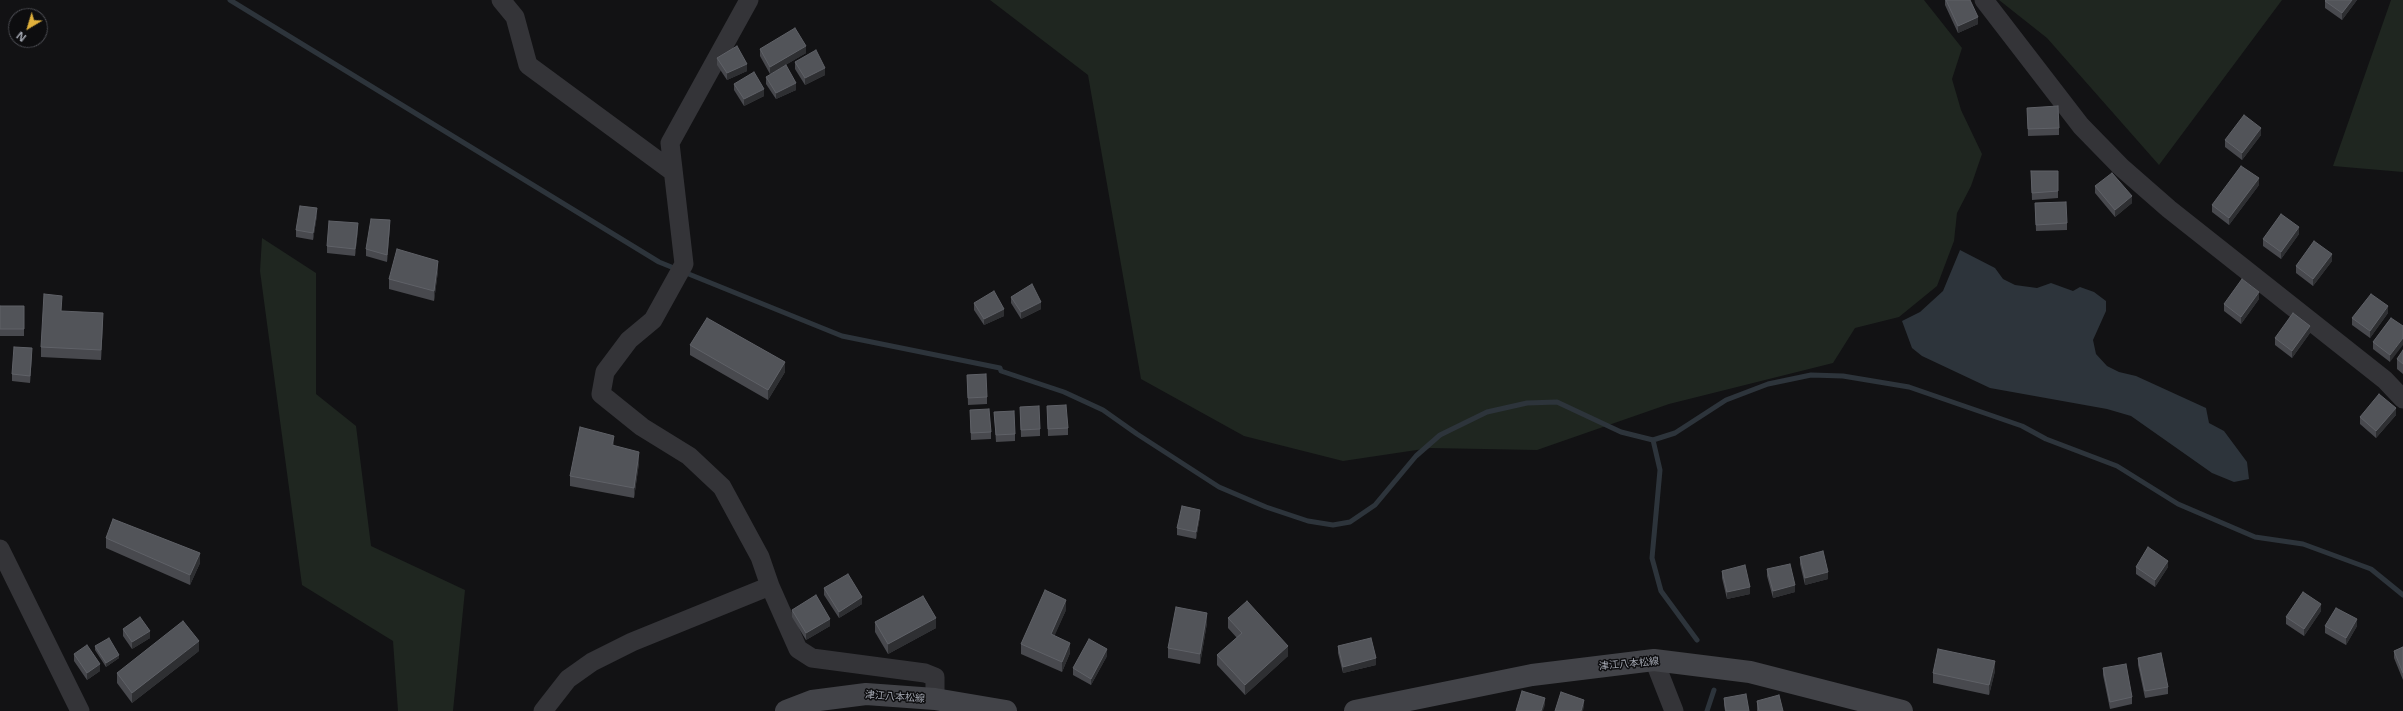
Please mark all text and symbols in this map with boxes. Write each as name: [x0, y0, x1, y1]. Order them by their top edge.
north arrow: [8, 8, 48, 48]
text: N: [13, 28, 29, 46]
street label: 津江八本松線: [1599, 655, 1659, 673]
street label: 津江八本松線: [865, 689, 925, 705]

